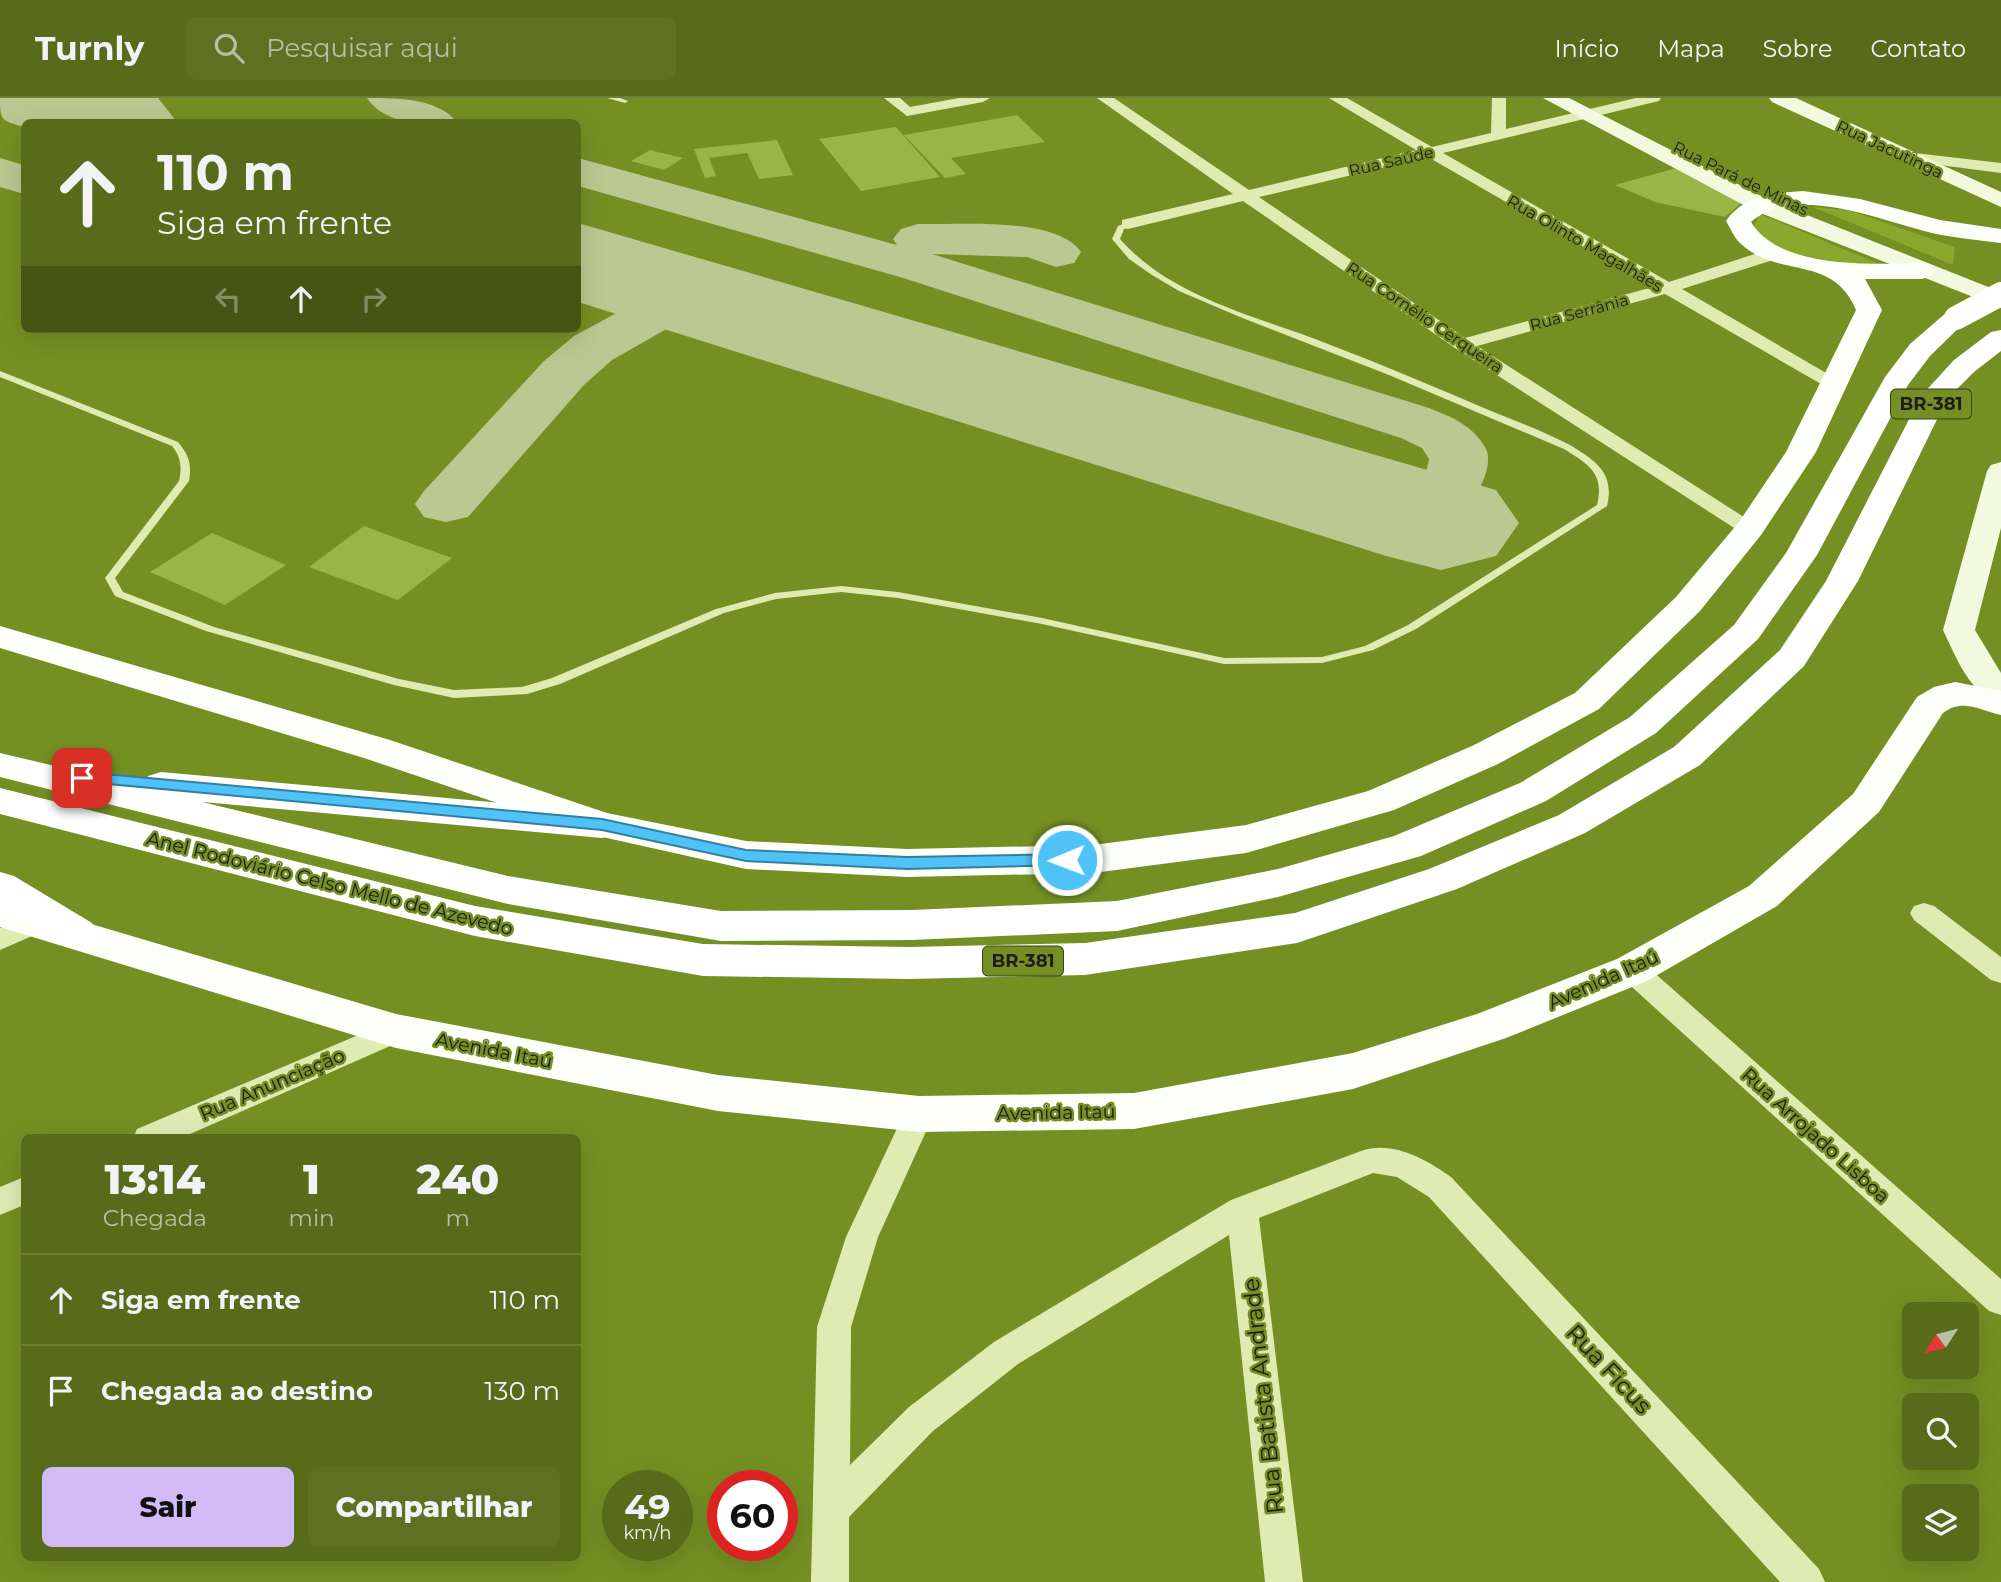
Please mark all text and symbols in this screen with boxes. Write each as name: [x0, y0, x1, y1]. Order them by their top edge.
search box: [186, 17, 676, 80]
text: Turnly: [35, 28, 144, 68]
icon: search: [210, 29, 248, 67]
text: Pesquisar aqui: [266, 32, 458, 64]
text: Início: [1554, 34, 1619, 63]
text: Mapa: [1657, 34, 1725, 63]
text: Sobre: [1763, 34, 1832, 63]
text: Contato: [1870, 34, 1966, 63]
street label: Rua Jacutinga: [1834, 117, 1946, 182]
street label: Rua Pará de Minas: [1670, 137, 1812, 220]
text: 110 m: [157, 143, 294, 202]
street label: Rua Saúde: [1347, 143, 1435, 180]
icon: ahead: [42, 147, 133, 238]
street label: Rua Olinto Magalhães: [1504, 191, 1666, 296]
text: Siga em frente: [157, 203, 392, 242]
street label: Rua Cornélio Cerqueira: [1343, 258, 1506, 377]
icon: left: [209, 280, 247, 318]
icon: ahead: [282, 280, 320, 318]
icon: right: [355, 280, 393, 318]
street label: Rua Serrânia: [1528, 290, 1631, 335]
road number: BR-381: [1891, 390, 1971, 418]
pin: [52, 748, 112, 808]
icon: arrive: [63, 759, 101, 797]
position arrow: [1030, 823, 1104, 897]
street label: Anel Rodoviário Celso Mello de Azevedo: [144, 827, 516, 940]
street label: Avenida Itaú: [1544, 945, 1662, 1014]
road number: BR-381: [983, 946, 1063, 976]
street label: Avenida Itaú: [433, 1028, 554, 1073]
street label: Rua Anunciação: [196, 1043, 348, 1125]
street label: Rua Arrojado Lisboa: [1737, 1063, 1894, 1208]
street label: Avenida Itaú: [996, 1100, 1116, 1125]
text: 13:14: [104, 1153, 205, 1205]
text: 1: [303, 1153, 320, 1205]
text: 240: [416, 1153, 499, 1205]
text: Chegada: [103, 1204, 207, 1232]
text: min: [289, 1204, 335, 1232]
text: m: [446, 1204, 470, 1232]
street label: Rua Batista Andrade: [1237, 1277, 1289, 1515]
icon: ahead: [42, 1281, 80, 1319]
text: Siga em frente: [101, 1284, 301, 1316]
text: 110 m: [490, 1284, 560, 1316]
north arrow: [1902, 1302, 1979, 1379]
map controls: [1902, 1302, 1979, 1561]
street label: Rua Ficus: [1561, 1318, 1657, 1420]
icon: arrive: [42, 1372, 80, 1410]
text: Chegada ao destino: [101, 1375, 373, 1407]
text: 130 m: [484, 1375, 560, 1407]
button: search: [1902, 1393, 1979, 1470]
button: Sair: [42, 1467, 294, 1547]
button: Compartilhar: [308, 1467, 560, 1547]
speed limit sign: 60: [707, 1470, 798, 1561]
button: layers: [1902, 1484, 1979, 1561]
text: 49: [624, 1485, 671, 1528]
text: km/h: [623, 1522, 672, 1544]

